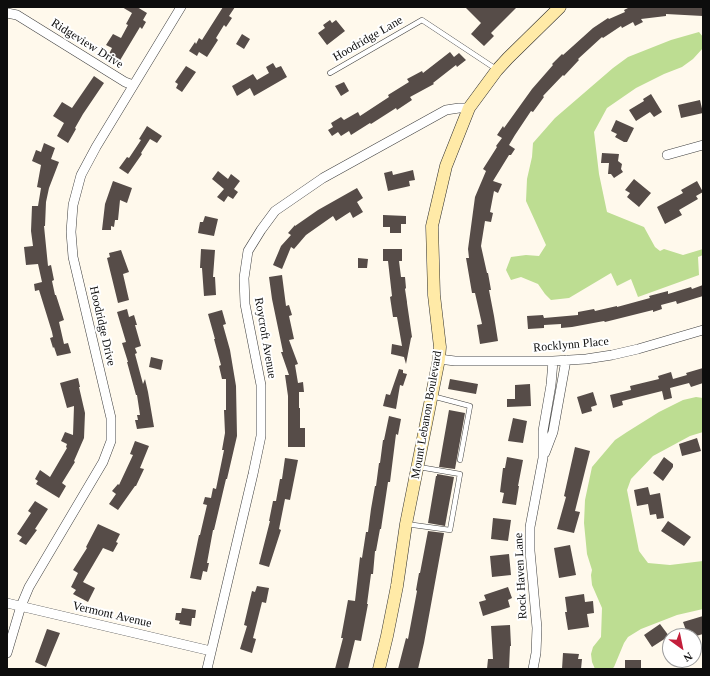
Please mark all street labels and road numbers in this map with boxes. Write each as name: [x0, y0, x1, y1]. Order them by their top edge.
street label: Hoodridge Lane: [330, 13, 406, 65]
street label: Ridgeview Drive: [48, 16, 126, 72]
street label: Hoodridge Drive: [86, 285, 118, 367]
street label: Roycroft Avenue: [251, 296, 279, 380]
street label: Rocklynn Place: [533, 335, 609, 355]
street label: Mount Lebanon Boulevard: [409, 350, 445, 480]
street label: Rock Haven Lane: [512, 532, 530, 620]
street label: Vermont Avenue: [71, 599, 153, 631]

